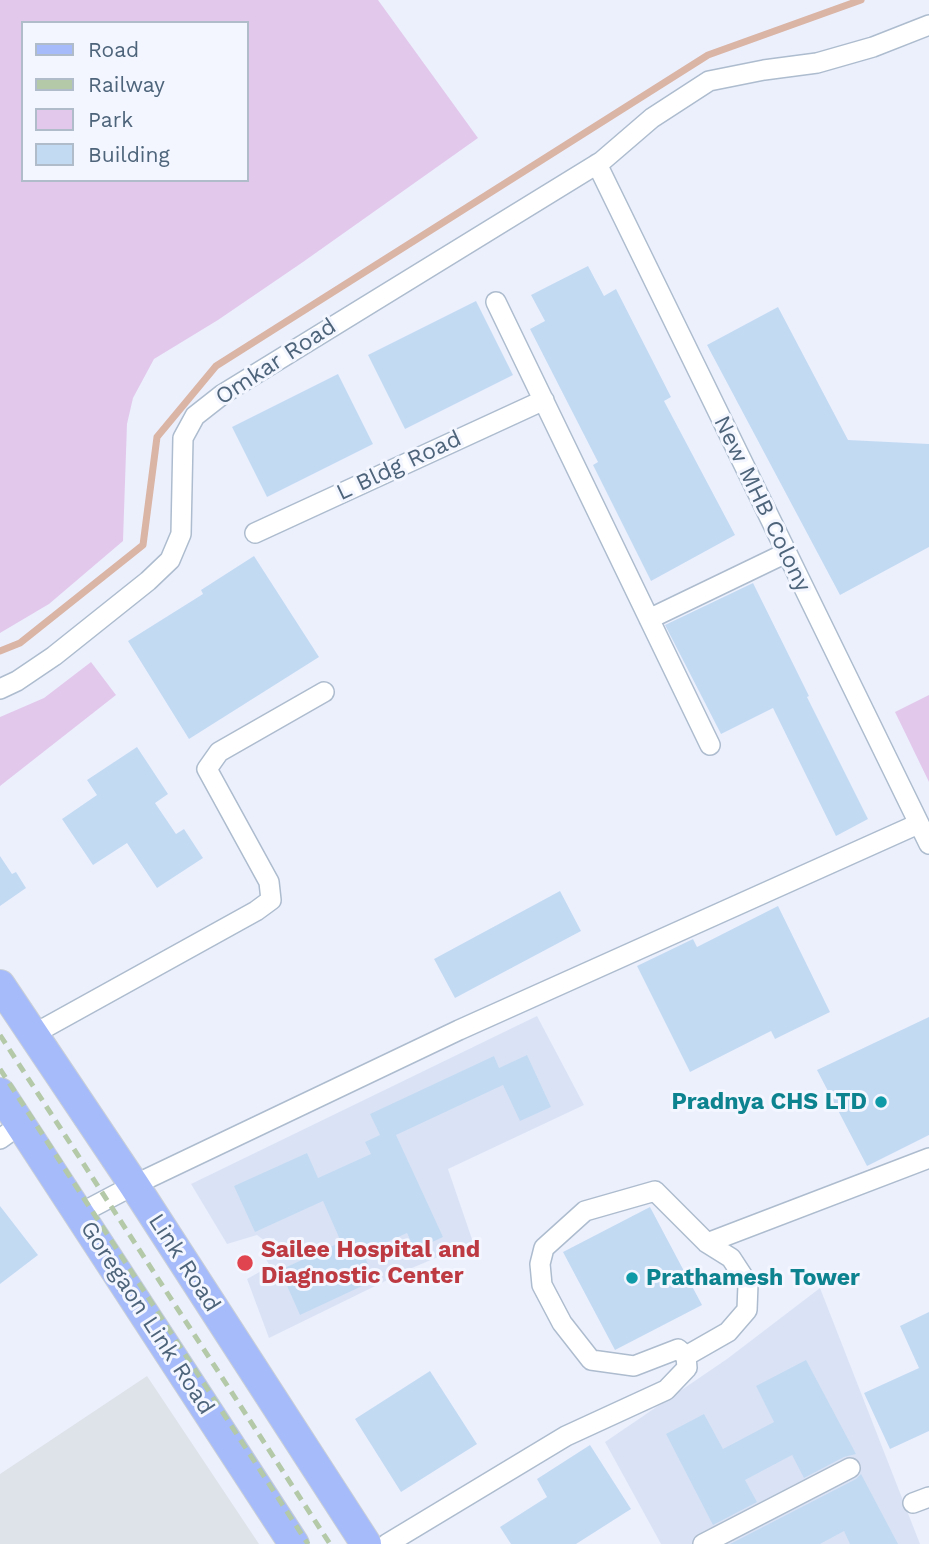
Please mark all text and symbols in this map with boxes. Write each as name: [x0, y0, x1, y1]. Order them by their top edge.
legend: [21, 21, 248, 182]
text: Road: [88, 37, 139, 62]
text: Railway: [88, 72, 165, 97]
text: Park: [88, 107, 133, 132]
text: Building: [88, 142, 170, 167]
street label: Omkar Road: [211, 313, 341, 411]
street label: New MHB Colony: [707, 412, 817, 596]
street label: L Bldg Road: [332, 425, 466, 507]
place label: Pradnya CHS LTD: [671, 1088, 867, 1116]
marker: Pradnya CHS LTD: [873, 1094, 889, 1110]
street label: Link Road: [142, 1209, 226, 1317]
street label: Goregaon Link Road: [74, 1216, 220, 1420]
place label: Sailee Hospital and Diagnostic Center: [261, 1236, 480, 1290]
marker: Sailee Hospital and Diagnostic Center: [235, 1253, 255, 1273]
place label: Prathamesh Tower: [646, 1264, 860, 1292]
marker: Prathamesh Tower: [624, 1270, 640, 1286]

